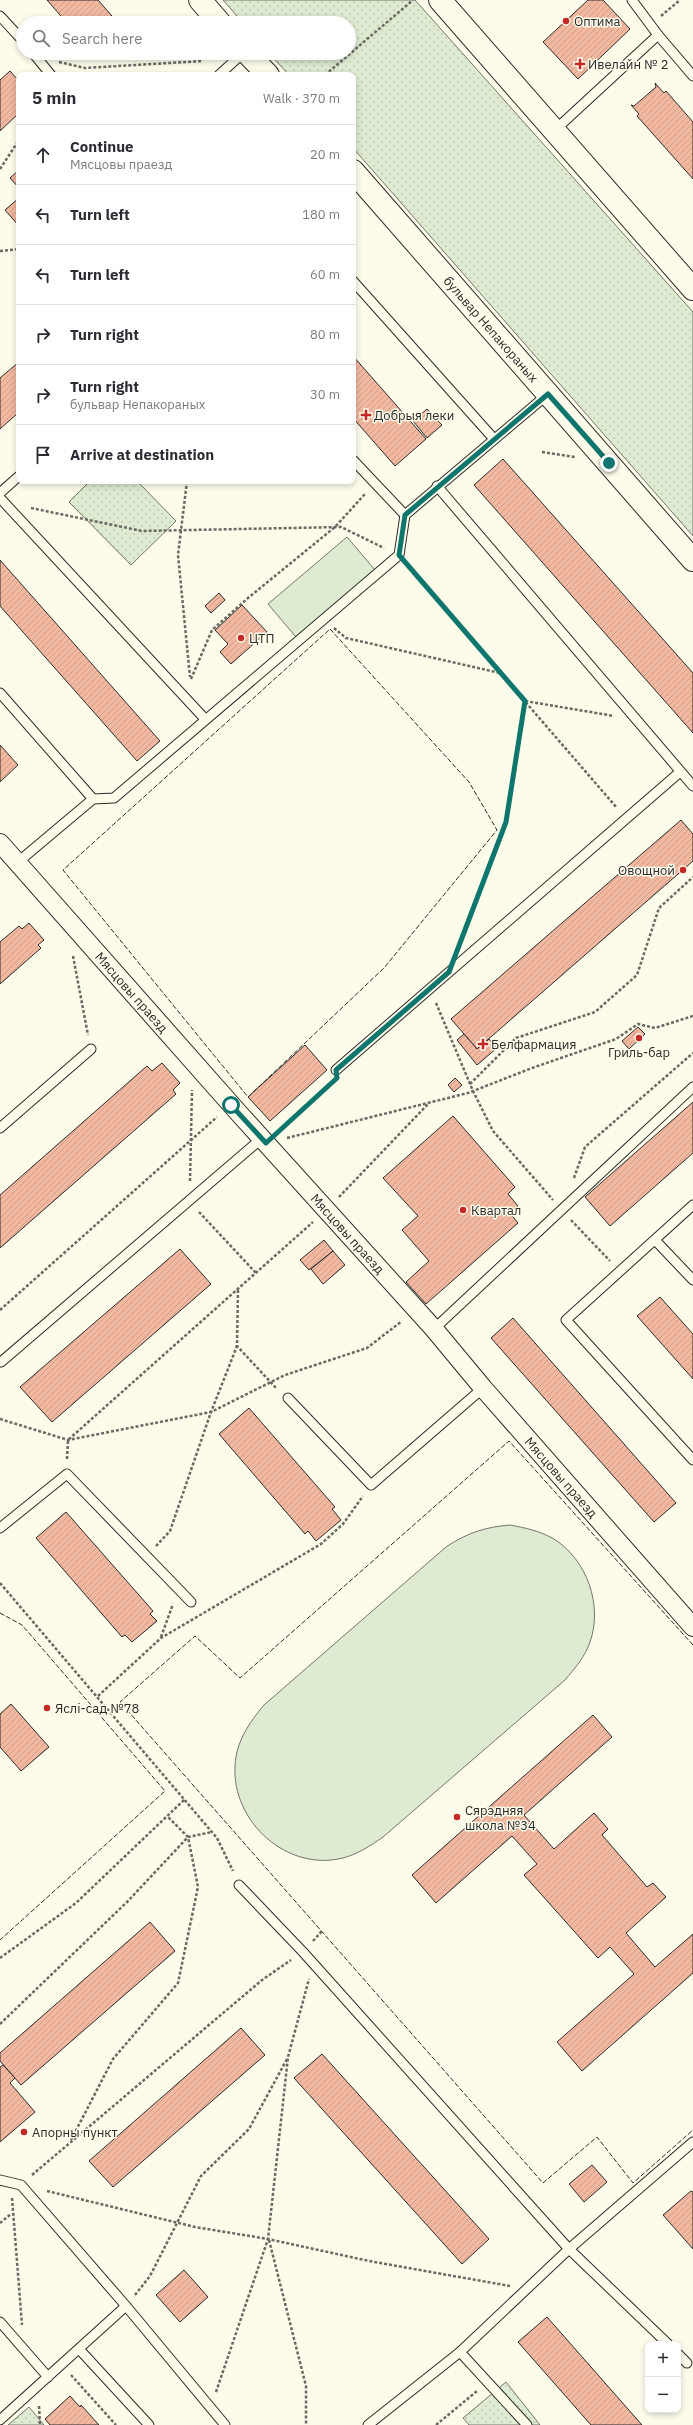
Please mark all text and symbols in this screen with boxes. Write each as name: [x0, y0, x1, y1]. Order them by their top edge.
place label: Оптима: [574, 13, 620, 30]
search box: [16, 16, 356, 60]
marker: Оптима: [561, 16, 571, 26]
icon: search: [30, 27, 52, 49]
text: Search here: [62, 29, 142, 48]
place label: Ивелайн № 2: [588, 56, 668, 73]
marker: Ивелайн № 2: [575, 59, 585, 69]
text: 5 min: [32, 87, 76, 109]
text: Walk · 370 m: [263, 90, 340, 107]
text: Continue: [70, 137, 134, 156]
icon: ahead: [32, 144, 54, 166]
text: 20 m: [310, 146, 340, 163]
text: Мясцовы праезд: [70, 156, 172, 173]
icon: left: [32, 204, 54, 226]
text: Turn left: [70, 205, 130, 224]
text: 180 m: [302, 206, 340, 223]
icon: left: [32, 264, 54, 286]
text: Turn left: [70, 265, 130, 284]
text: 60 m: [310, 266, 340, 283]
street label: бульвар Непакораных: [440, 273, 542, 386]
icon: right: [32, 324, 54, 346]
text: Turn right: [70, 325, 139, 344]
text: 80 m: [310, 326, 340, 343]
text: Turn right: [70, 377, 139, 396]
icon: right: [32, 384, 54, 406]
text: 30 m: [310, 386, 340, 403]
text: бульвар Непакораных: [70, 396, 205, 413]
place label: Добрыя леки: [374, 407, 454, 424]
marker: Добрыя леки: [361, 410, 371, 420]
icon: arrive: [32, 444, 54, 466]
text: Arrive at destination: [70, 445, 214, 464]
route end: [600, 454, 618, 472]
place label: ЦТП: [249, 630, 274, 647]
marker: ЦТП: [236, 633, 246, 643]
place label: Овощной: [618, 862, 675, 879]
marker: Овощной: [678, 865, 688, 875]
street label: Мясцовы праезд: [91, 948, 172, 1037]
marker: Гриль-бар: [634, 1033, 644, 1043]
place label: Белфармация: [491, 1036, 576, 1053]
marker: Белфармация: [478, 1039, 488, 1049]
place label: Гриль-бар: [608, 1044, 670, 1061]
route start: [222, 1096, 240, 1114]
street label: Мясцовы праезд: [307, 1190, 388, 1278]
place label: Квартал: [471, 1202, 521, 1219]
marker: Квартал: [458, 1205, 468, 1215]
street label: Мясцовы праезд: [521, 1433, 601, 1522]
place label: Яслі-сад №78: [55, 1700, 140, 1717]
marker: Яслі-сад №78: [42, 1703, 52, 1713]
place label: Сярэдняя школа №34: [465, 1802, 536, 1834]
marker: Сярэдняя школа №34: [452, 1812, 462, 1822]
place label: Апорны пункт: [32, 2124, 118, 2141]
marker: Апорны пункт: [19, 2127, 29, 2137]
map controls: [645, 2341, 681, 2413]
button: +: [645, 2341, 681, 2377]
button: −: [645, 2377, 681, 2413]

